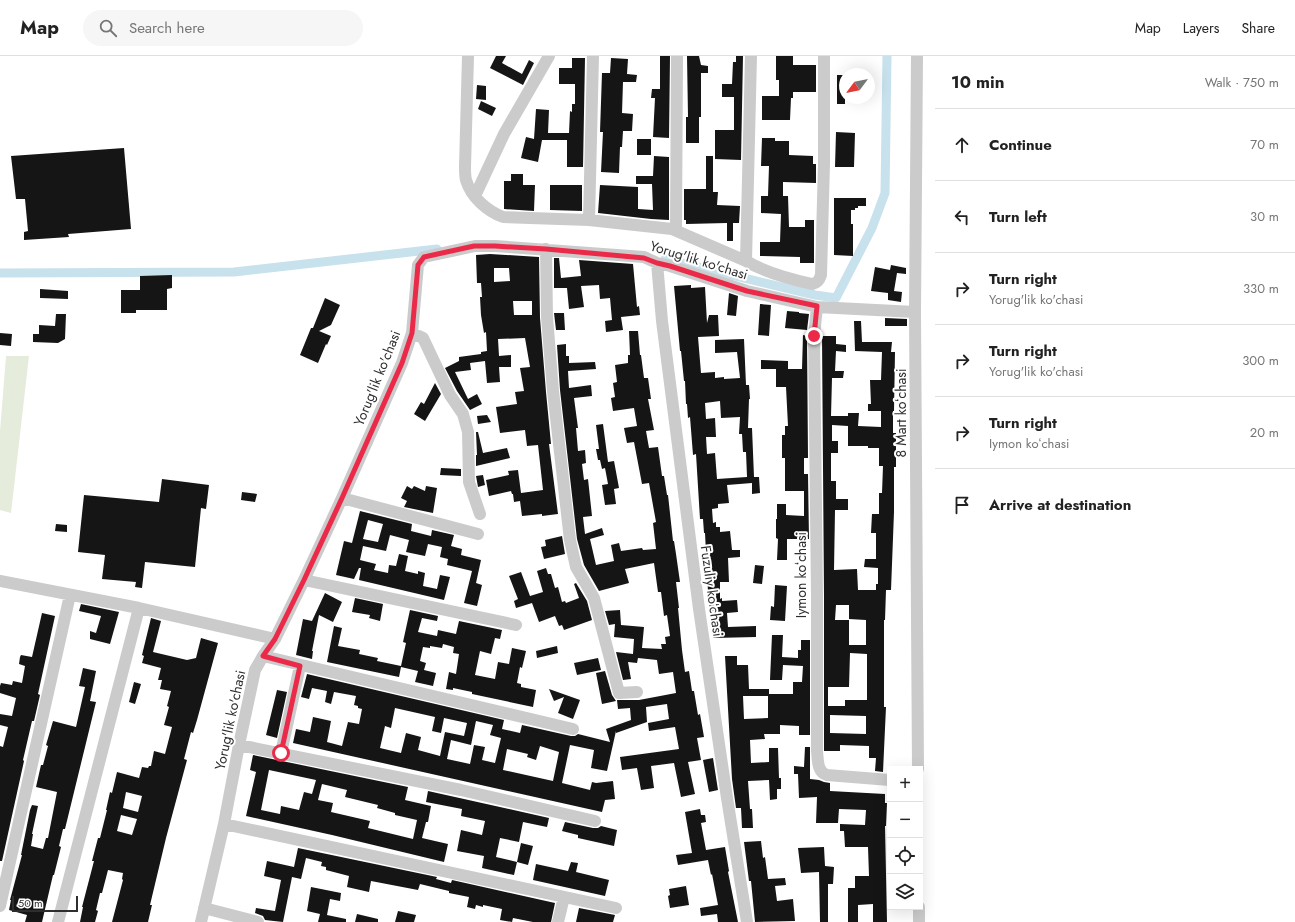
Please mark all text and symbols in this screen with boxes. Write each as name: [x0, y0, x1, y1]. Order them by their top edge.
search box: [83, 10, 363, 46]
text: Map: [20, 14, 59, 41]
icon: search: [97, 17, 119, 39]
text: Search here: [129, 17, 205, 39]
text: Map: [1135, 18, 1161, 38]
text: Layers: [1183, 18, 1219, 38]
text: Share: [1241, 18, 1275, 38]
north arrow: [839, 68, 875, 104]
text: 10 min: [951, 70, 1004, 94]
text: Walk · 750 m: [1205, 73, 1279, 92]
icon: ahead: [951, 134, 973, 156]
text: Continue: [989, 134, 1052, 156]
text: 70 m: [1250, 135, 1279, 154]
icon: left: [951, 206, 973, 228]
text: Turn left: [989, 206, 1047, 228]
text: 30 m: [1250, 207, 1279, 226]
street label: Yorug'lik ko'chasi: [648, 236, 750, 284]
text: Turn right: [989, 268, 1057, 290]
icon: right: [951, 278, 973, 300]
text: 330 m: [1243, 279, 1279, 298]
text: Yorug'lik ko'chasi: [989, 290, 1083, 309]
street label: Yorug'lik ko'chasi: [349, 327, 405, 429]
route end: [805, 327, 823, 345]
text: Turn right: [989, 340, 1057, 362]
icon: right: [951, 350, 973, 372]
text: 300 m: [1242, 351, 1279, 370]
text: Yorug'lik ko'chasi: [989, 362, 1083, 381]
street label: 8 Mart koʻchasi: [891, 368, 911, 458]
text: Turn right: [989, 412, 1057, 434]
icon: right: [951, 422, 973, 444]
text: 20 m: [1250, 423, 1279, 442]
text: Iymon koʻchasi: [989, 434, 1069, 453]
icon: arrive: [951, 494, 973, 516]
text: Arrive at destination: [989, 494, 1131, 516]
street label: Iymon koʻchasi: [791, 532, 811, 618]
street label: Fuzuliy koʻchasi: [696, 544, 728, 638]
street label: Yorug'lik ko'chasi: [210, 668, 250, 772]
route start: [272, 744, 290, 762]
map controls: [887, 766, 923, 910]
button: +: [887, 766, 923, 802]
button: −: [887, 802, 923, 838]
button: locate: [887, 838, 923, 874]
button: layers: [887, 874, 923, 910]
scale bar: [12, 894, 78, 913]
text: 50 m: [18, 895, 43, 911]

